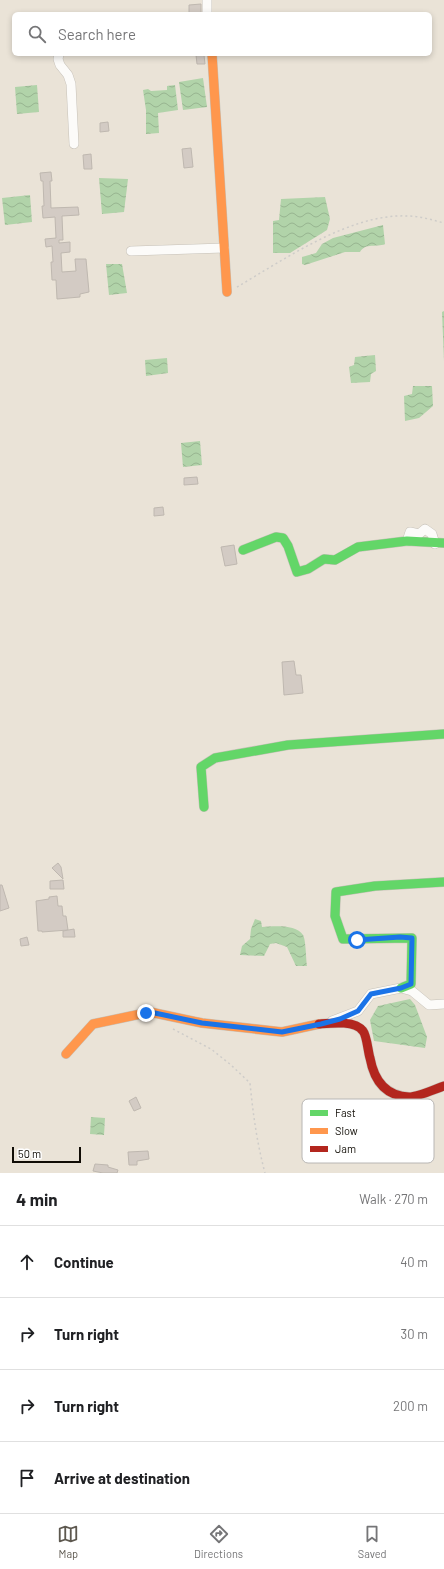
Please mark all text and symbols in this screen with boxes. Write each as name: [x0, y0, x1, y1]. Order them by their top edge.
search box: [12, 12, 432, 56]
icon: search: [26, 23, 48, 45]
text: Search here: [58, 25, 136, 43]
route start: [348, 931, 366, 949]
route end: [137, 1004, 155, 1022]
legend: [302, 1099, 434, 1163]
text: Fast: [335, 1106, 356, 1119]
text: Slow: [335, 1124, 358, 1137]
text: Jam: [335, 1142, 356, 1155]
scale bar: [12, 1145, 81, 1164]
text: 50 m: [18, 1147, 41, 1160]
text: 4 min: [16, 1189, 58, 1209]
text: Walk · 270 m: [359, 1191, 428, 1207]
icon: ahead: [16, 1251, 38, 1273]
text: Continue: [54, 1253, 114, 1271]
text: 40 m: [400, 1254, 428, 1270]
icon: right: [16, 1323, 38, 1345]
text: Turn right: [54, 1325, 119, 1343]
text: 30 m: [401, 1326, 428, 1342]
icon: right: [16, 1395, 38, 1417]
text: Turn right: [54, 1397, 119, 1415]
text: 200 m: [393, 1398, 428, 1414]
icon: arrive: [16, 1467, 38, 1489]
text: Arrive at destination: [54, 1469, 190, 1487]
tab: Map: [57, 1523, 79, 1560]
tab: Directions: [194, 1523, 243, 1560]
tab: Saved: [358, 1523, 387, 1560]

